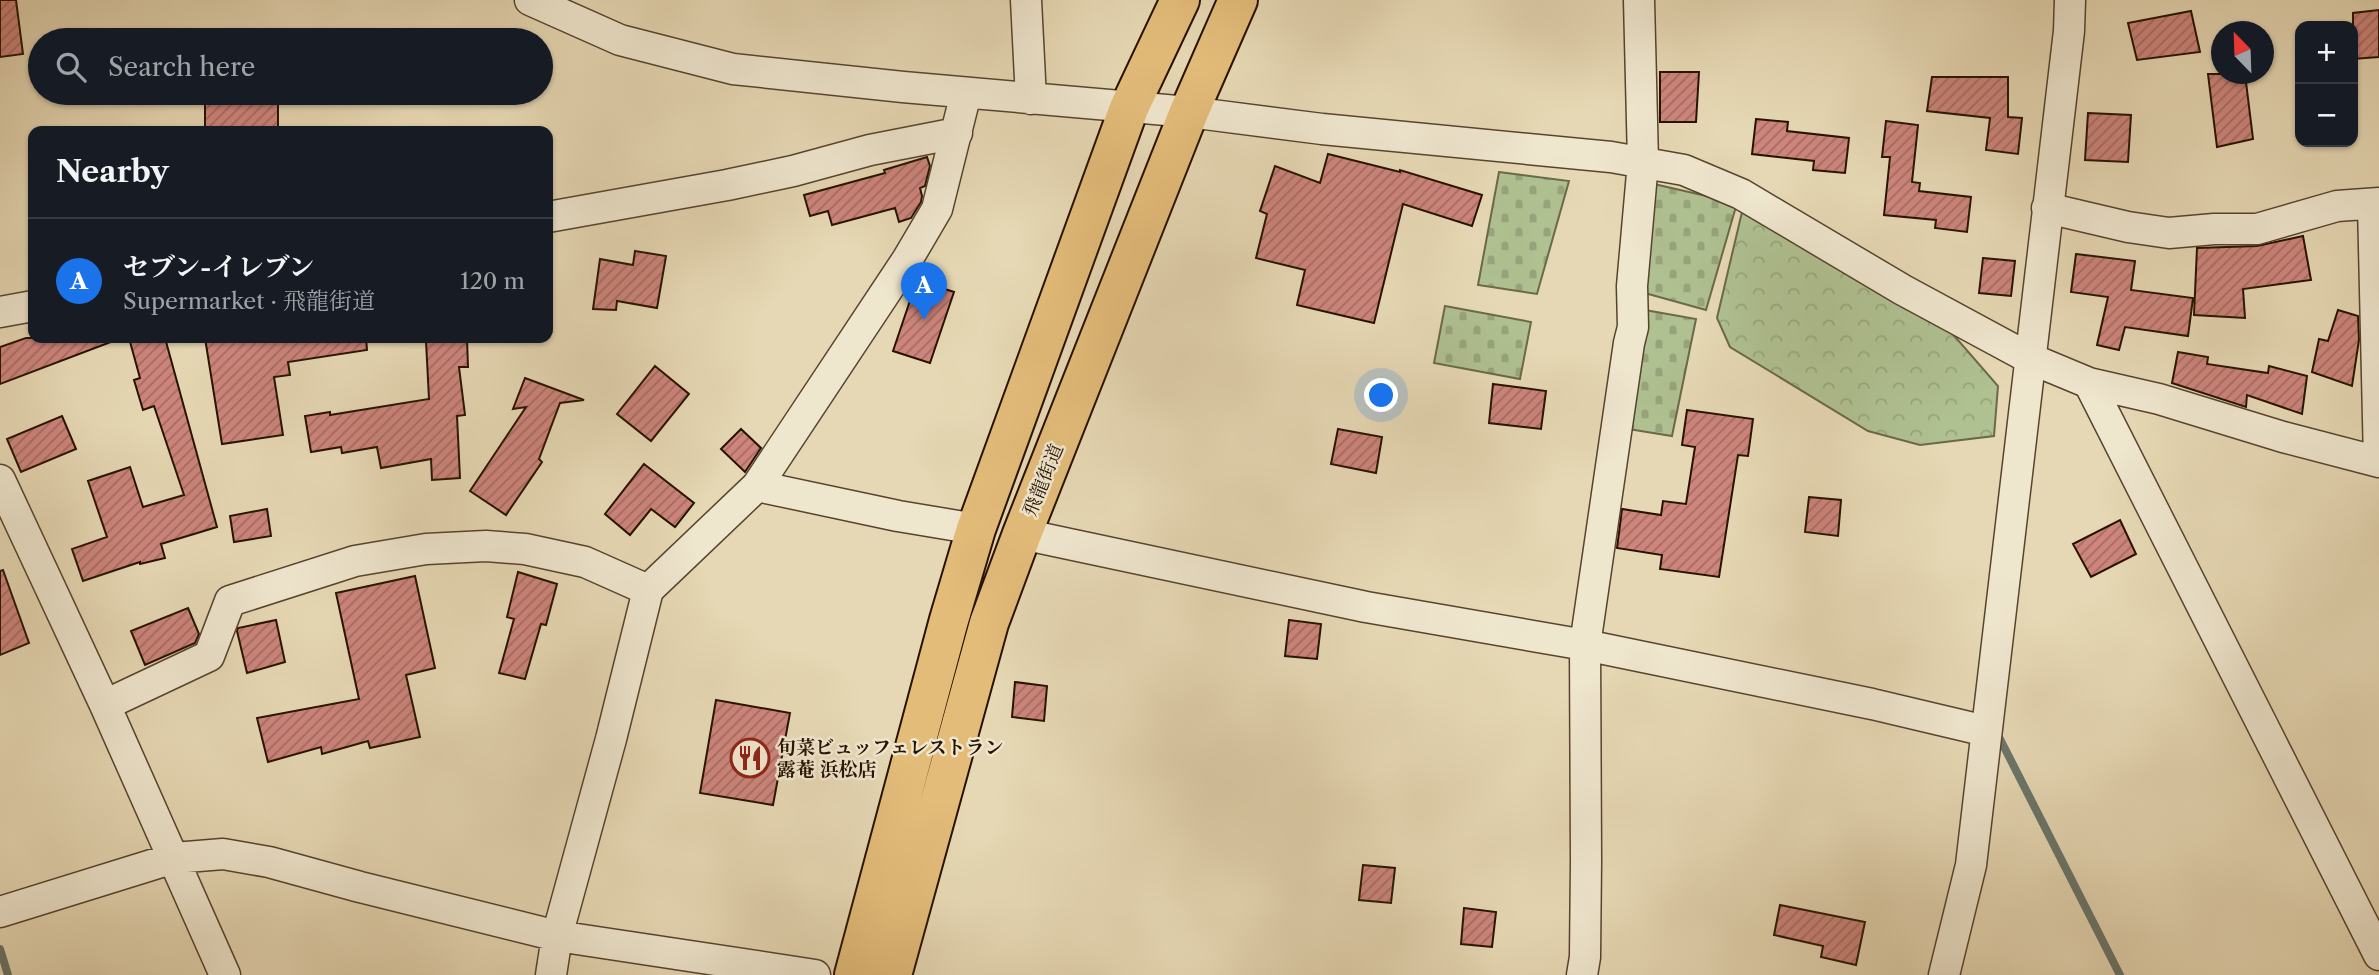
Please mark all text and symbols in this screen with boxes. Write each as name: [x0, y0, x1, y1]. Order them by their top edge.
north arrow: [2211, 21, 2274, 84]
map controls: [2295, 21, 2358, 147]
button: +: [2295, 21, 2358, 84]
search box: [28, 28, 553, 105]
icon: search: [52, 48, 90, 86]
text: Search here: [108, 51, 255, 83]
button: −: [2295, 84, 2358, 147]
text: Nearby: [56, 153, 169, 190]
text: セブン-イレブン: [123, 251, 314, 283]
pin: A: [901, 262, 947, 320]
text: A: [70, 267, 88, 295]
text: 120 m: [460, 267, 525, 295]
text: Supermarket · 飛龍街道: [123, 287, 375, 315]
your location: [1364, 378, 1398, 412]
street label: 飛龍街道: [1018, 440, 1068, 520]
place label: 旬菜ビュッフェレストラン 露菴 浜松店: [777, 736, 1003, 781]
restaurant icon: 旬菜ビュッフェレストラン 露菴 浜松店: [729, 737, 771, 779]

